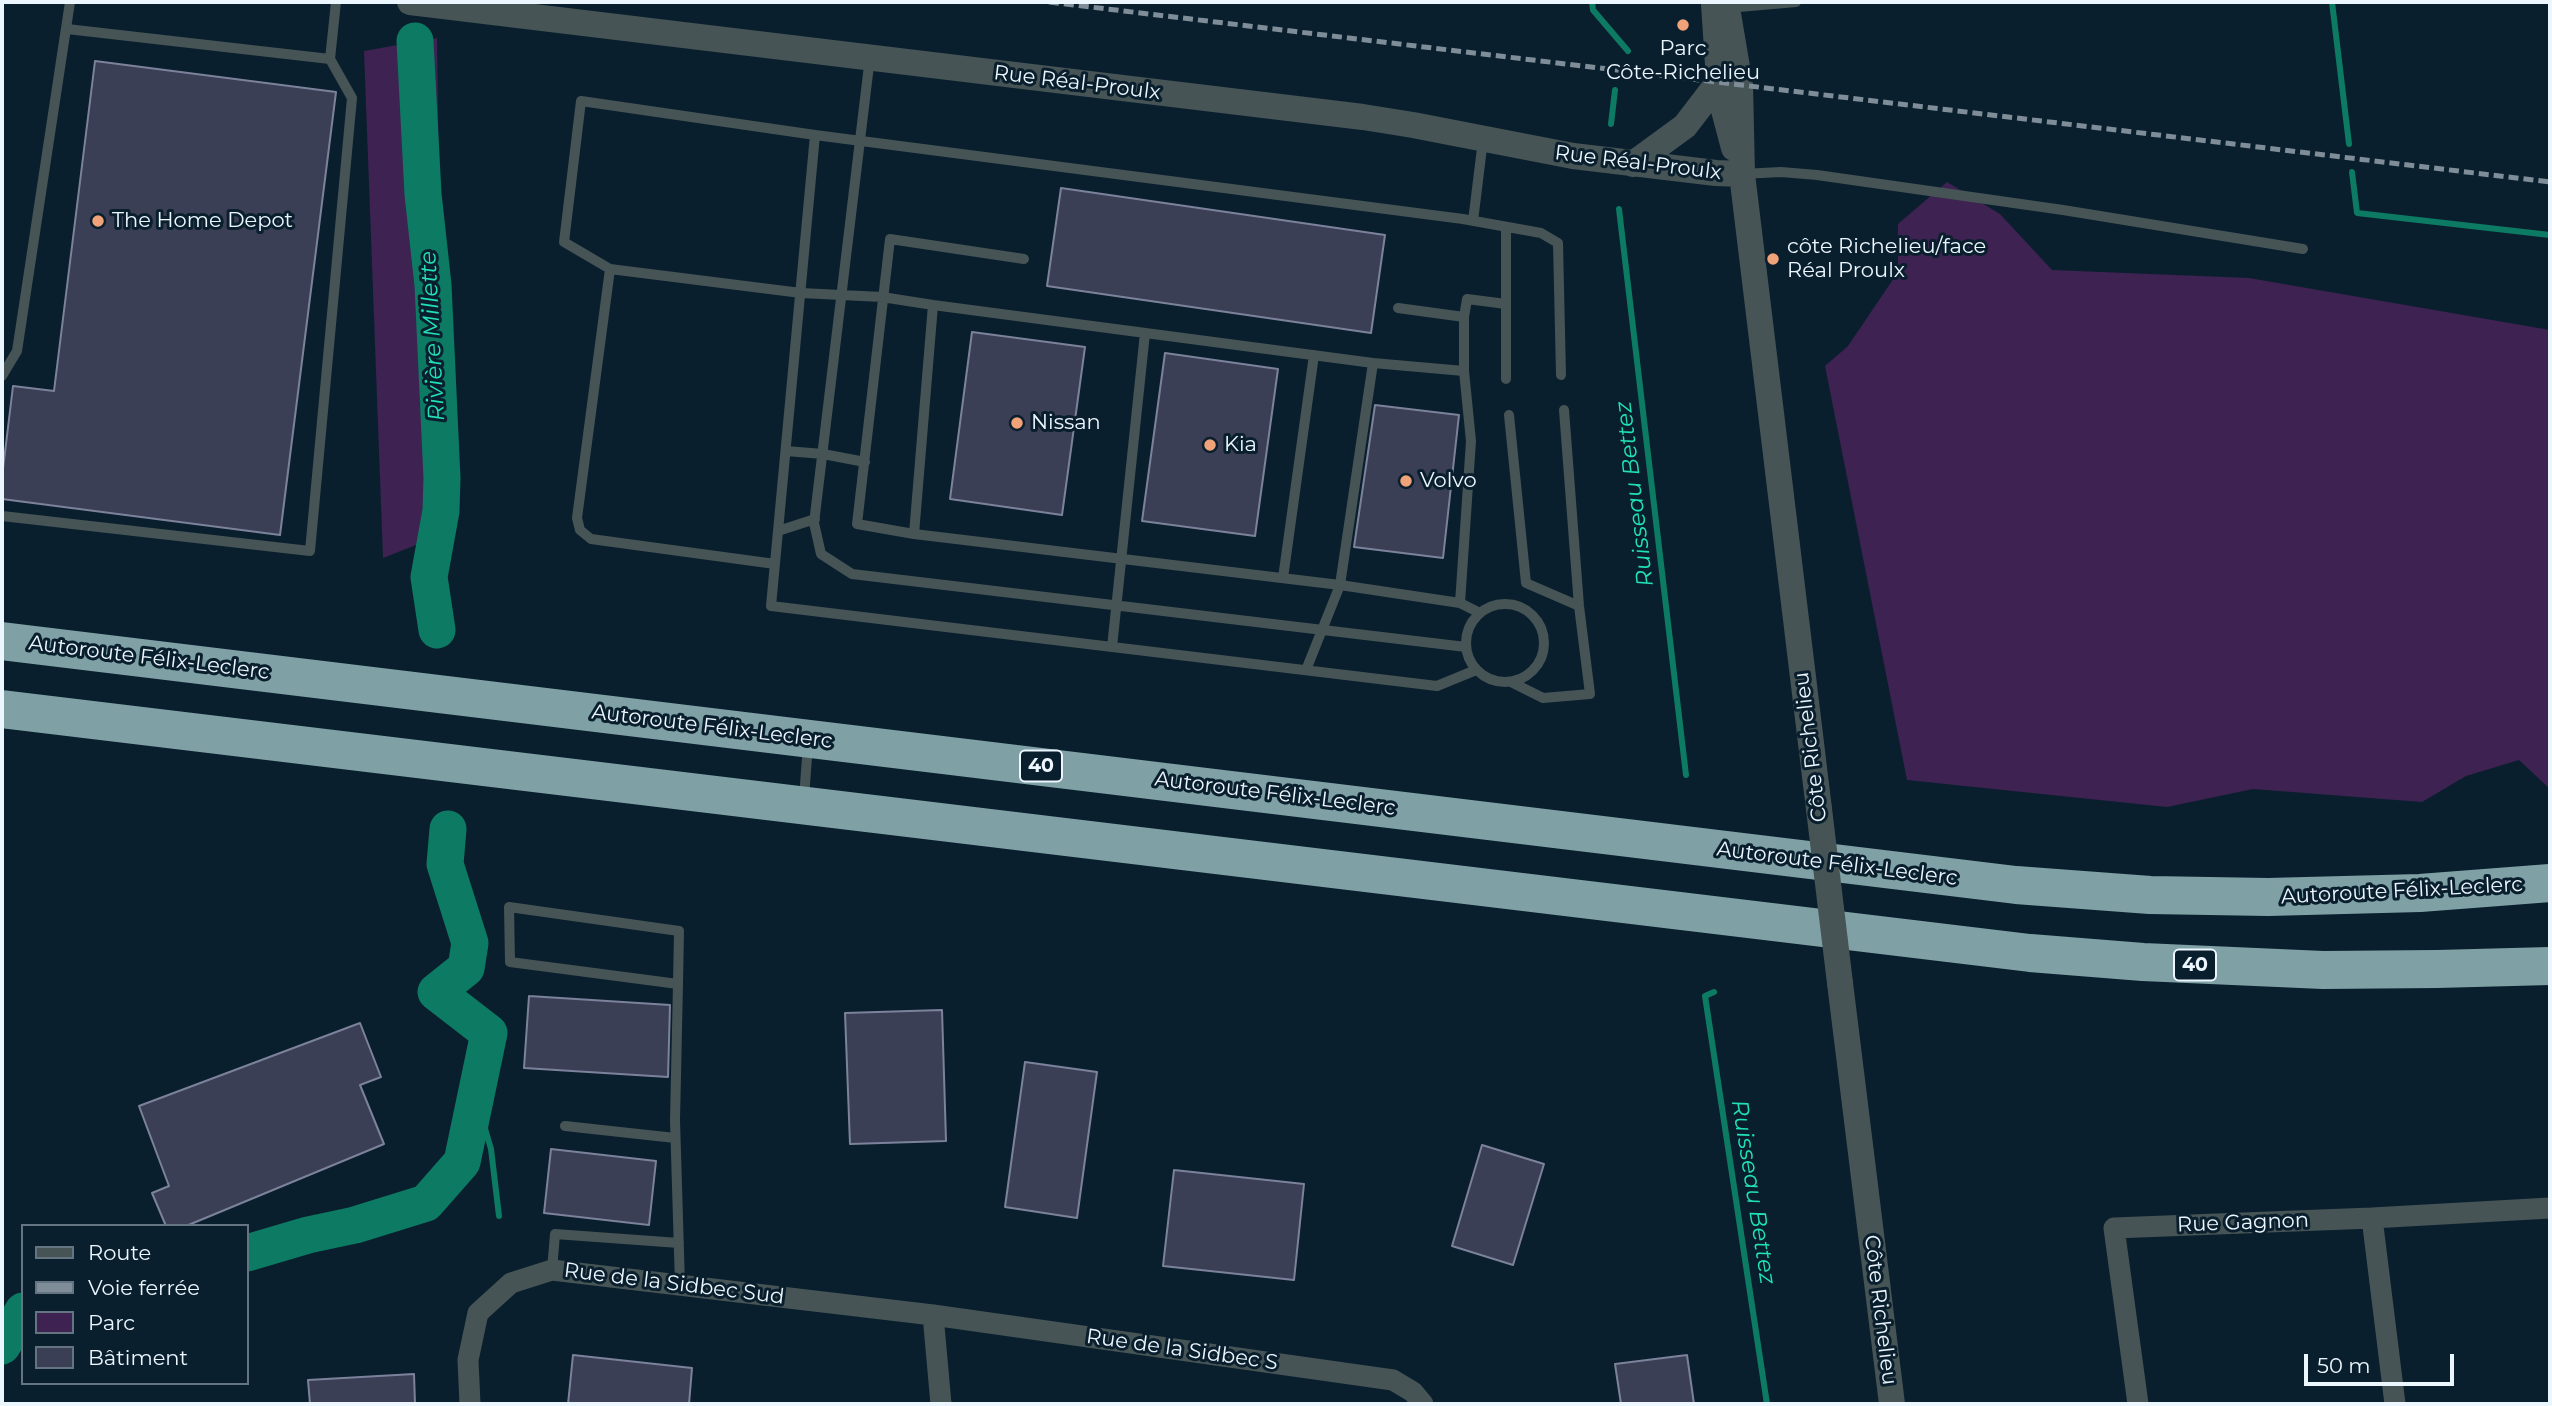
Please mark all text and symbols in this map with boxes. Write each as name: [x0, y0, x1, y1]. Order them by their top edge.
marker: Parc Côte-Richelieu: [1675, 17, 1691, 33]
place label: Parc Côte-Richelieu: [1606, 36, 1760, 86]
street label: Rue Réal-Proulx: [992, 60, 1162, 106]
street label: Rue Réal-Proulx: [1553, 140, 1723, 186]
place label: The Home Depot: [112, 208, 293, 234]
marker: The Home Depot: [90, 213, 106, 229]
place label: côte Richelieu/face Réal Proulx: [1787, 234, 1986, 284]
water label: Rivière Millette: [415, 250, 451, 422]
marker: côte Richelieu/face Réal Proulx: [1765, 251, 1781, 267]
water label: Ruisseau Bettez: [1610, 400, 1660, 588]
place label: Nissan: [1031, 410, 1101, 436]
marker: Nissan: [1009, 415, 1025, 431]
place label: Kia: [1224, 432, 1257, 458]
marker: Kia: [1202, 437, 1218, 453]
place label: Volvo: [1420, 468, 1477, 494]
marker: Volvo: [1398, 473, 1414, 489]
street label: Autoroute Félix-Leclerc: [27, 631, 271, 685]
street label: Côte Richelieu: [1789, 670, 1833, 824]
street label: Autoroute Félix-Leclerc: [590, 700, 834, 754]
road number: 40: [1020, 750, 1062, 782]
street label: Autoroute Félix-Leclerc: [1153, 767, 1397, 821]
street label: Autoroute Félix-Leclerc: [1715, 837, 1959, 891]
street label: Autoroute Félix-Leclerc: [2280, 872, 2524, 910]
road number: 40: [2174, 950, 2216, 981]
water label: Ruisseau Bettez: [1725, 1098, 1781, 1286]
street label: Rue Gagnon: [2177, 1208, 2309, 1238]
legend: [21, 1224, 248, 1385]
street label: Côte Richelieu: [1858, 1233, 1902, 1387]
text: Route: [88, 1240, 151, 1265]
street label: Rue de la Sidbec Sud: [562, 1258, 786, 1310]
text: Voie ferrée: [88, 1275, 200, 1300]
text: Parc: [88, 1310, 135, 1335]
street label: Rue de la Sidbec S: [1084, 1324, 1280, 1376]
scale bar: [2307, 1340, 2458, 1384]
text: Bâtiment: [88, 1345, 188, 1370]
text: 50 m: [2317, 1353, 2371, 1378]

